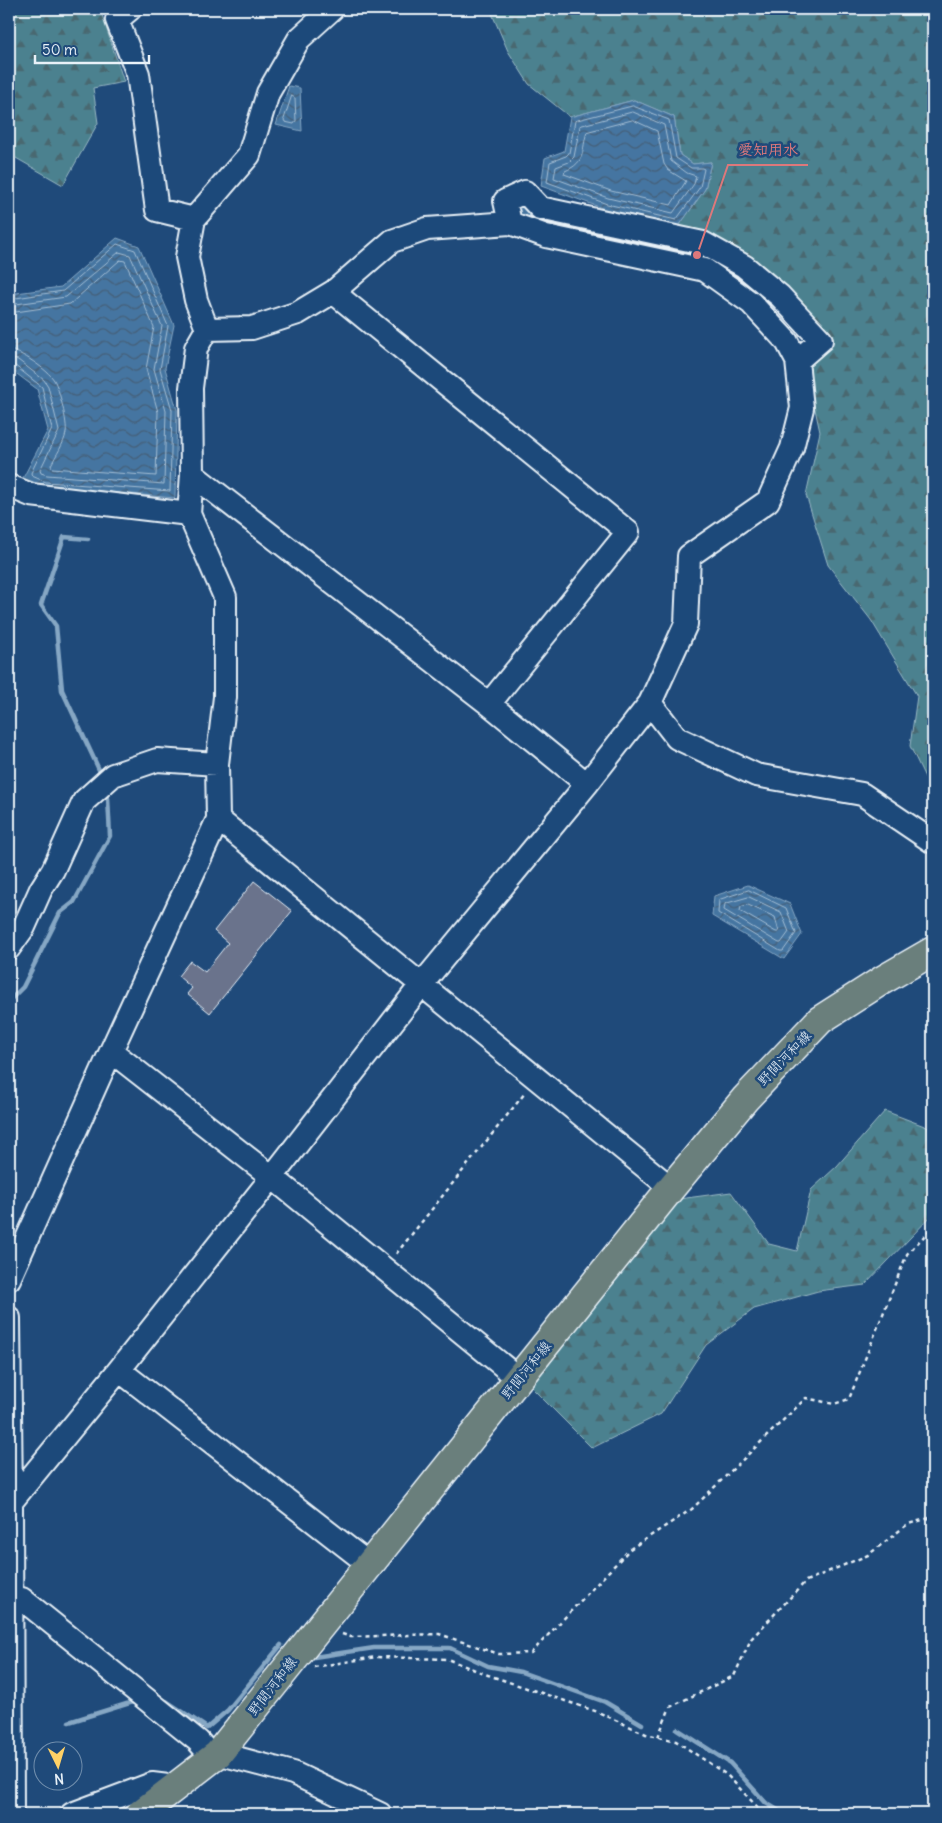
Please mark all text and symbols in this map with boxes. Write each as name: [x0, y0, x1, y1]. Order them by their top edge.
scale bar: [35, 32, 149, 64]
text: 50 m: [42, 40, 77, 59]
callout: 愛知用水: [728, 135, 808, 165]
text: 愛知用水: [738, 140, 798, 159]
street label: 野間河和線: [753, 1027, 815, 1089]
street label: 野間河和線: [497, 1337, 555, 1403]
street label: 野間河和線: [243, 1653, 301, 1719]
north arrow: [32, 1740, 82, 1790]
text: N: [54, 1770, 65, 1788]

